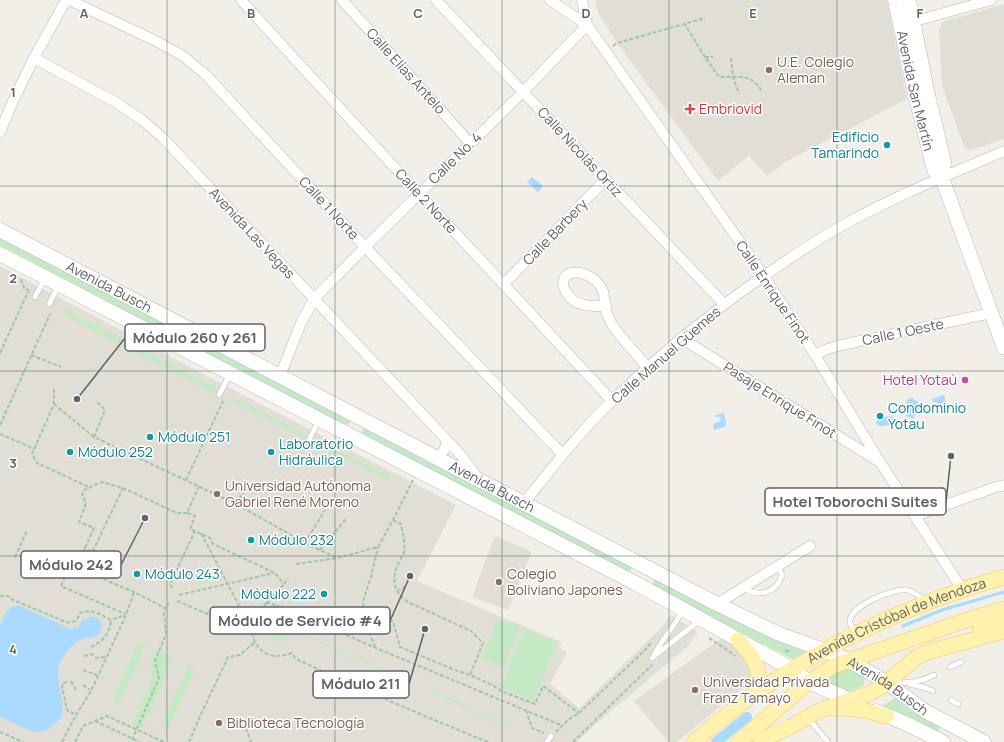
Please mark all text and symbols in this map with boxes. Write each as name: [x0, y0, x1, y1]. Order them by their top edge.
text: A: [80, 4, 89, 22]
text: B: [247, 4, 255, 22]
text: C: [413, 4, 423, 22]
text: D: [581, 4, 591, 22]
text: E: [749, 4, 757, 22]
text: F: [917, 4, 924, 22]
street label: Calle Elías Antelo: [363, 23, 450, 118]
street label: Avenida San Martín: [893, 29, 939, 153]
place label: U.E. Colegio Aleman: [777, 52, 854, 87]
marker: U.E. Colegio Aleman: [764, 65, 774, 75]
text: 1: [10, 83, 16, 101]
place label: Embriovid: [699, 99, 762, 118]
street label: Calle Nicolás Ortiz: [534, 103, 627, 201]
marker: Embriovid: [684, 103, 696, 115]
street label: Calle No. 4: [424, 127, 486, 188]
place label: Edificio Tamarindo: [811, 127, 879, 162]
marker: Edificio Tamarindo: [882, 140, 892, 150]
street label: Calle 2 Norte: [391, 164, 461, 237]
street label: Calle 1 Norte: [295, 172, 364, 243]
street label: Avenida Las Vegas: [205, 183, 300, 282]
street label: Calle Barbery: [518, 194, 592, 269]
street label: Calle Enrique Finot: [732, 237, 815, 347]
street label: Avenida Busch: [63, 256, 155, 317]
text: 2: [9, 269, 17, 287]
street label: Calle Manuel Güemes: [607, 302, 724, 407]
street label: Calle 1 Oeste: [860, 314, 945, 349]
callout: Módulo 260 y 261: [125, 324, 265, 351]
text: Módulo 260 y 261: [133, 327, 257, 348]
street label: Pasaje Enrique Finot: [720, 357, 841, 442]
place label: Hotel Yotaú: [883, 370, 957, 389]
marker: Hotel Yotaú: [960, 375, 970, 385]
place label: Condominio Yotau: [888, 398, 966, 433]
marker: Condominio Yotau: [875, 411, 885, 421]
place label: Módulo 251: [158, 427, 231, 446]
marker: Módulo 251: [145, 432, 155, 442]
place label: Laboratorio Hidráulica: [279, 434, 353, 469]
place label: Módulo 252: [78, 442, 153, 461]
marker: Módulo 252: [65, 447, 75, 457]
marker: Laboratorio Hidráulica: [266, 447, 276, 457]
text: 3: [9, 454, 17, 472]
street label: Avenida Busch: [446, 456, 538, 516]
place label: Universidad Autónoma Gabriel René Moreno: [225, 476, 371, 511]
callout: Hotel Toborochi Suites: [765, 488, 946, 515]
marker: Universidad Autónoma Gabriel René Moreno: [212, 489, 222, 499]
text: Hotel Toborochi Suites: [772, 491, 938, 512]
place label: Módulo 232: [259, 530, 334, 549]
marker: Módulo 232: [246, 535, 256, 545]
callout: Módulo 242: [21, 551, 121, 578]
text: Módulo 242: [29, 554, 113, 575]
place label: Módulo 243: [145, 564, 220, 583]
place label: Colegio Boliviano Japones: [507, 564, 623, 599]
marker: Módulo 243: [132, 569, 142, 579]
street label: Avenida Cristóbal de Mendoza: [803, 573, 988, 667]
marker: Colegio Boliviano Japones: [494, 577, 504, 587]
place label: Módulo 222: [241, 584, 316, 603]
marker: Módulo 222: [319, 589, 329, 599]
callout: Módulo de Servicio #4: [210, 607, 390, 634]
text: Módulo de Servicio #4: [218, 610, 382, 631]
text: 4: [9, 640, 17, 658]
street label: Avenida Busch: [844, 652, 933, 720]
callout: Módulo 211: [313, 671, 409, 698]
place label: Universidad Privada Franz Tamayo: [703, 672, 829, 707]
text: Módulo 211: [321, 673, 401, 694]
marker: Universidad Privada Franz Tamayo: [690, 685, 700, 695]
place label: Biblioteca Tecnología: [227, 713, 364, 732]
marker: Biblioteca Tecnología: [214, 718, 224, 728]

